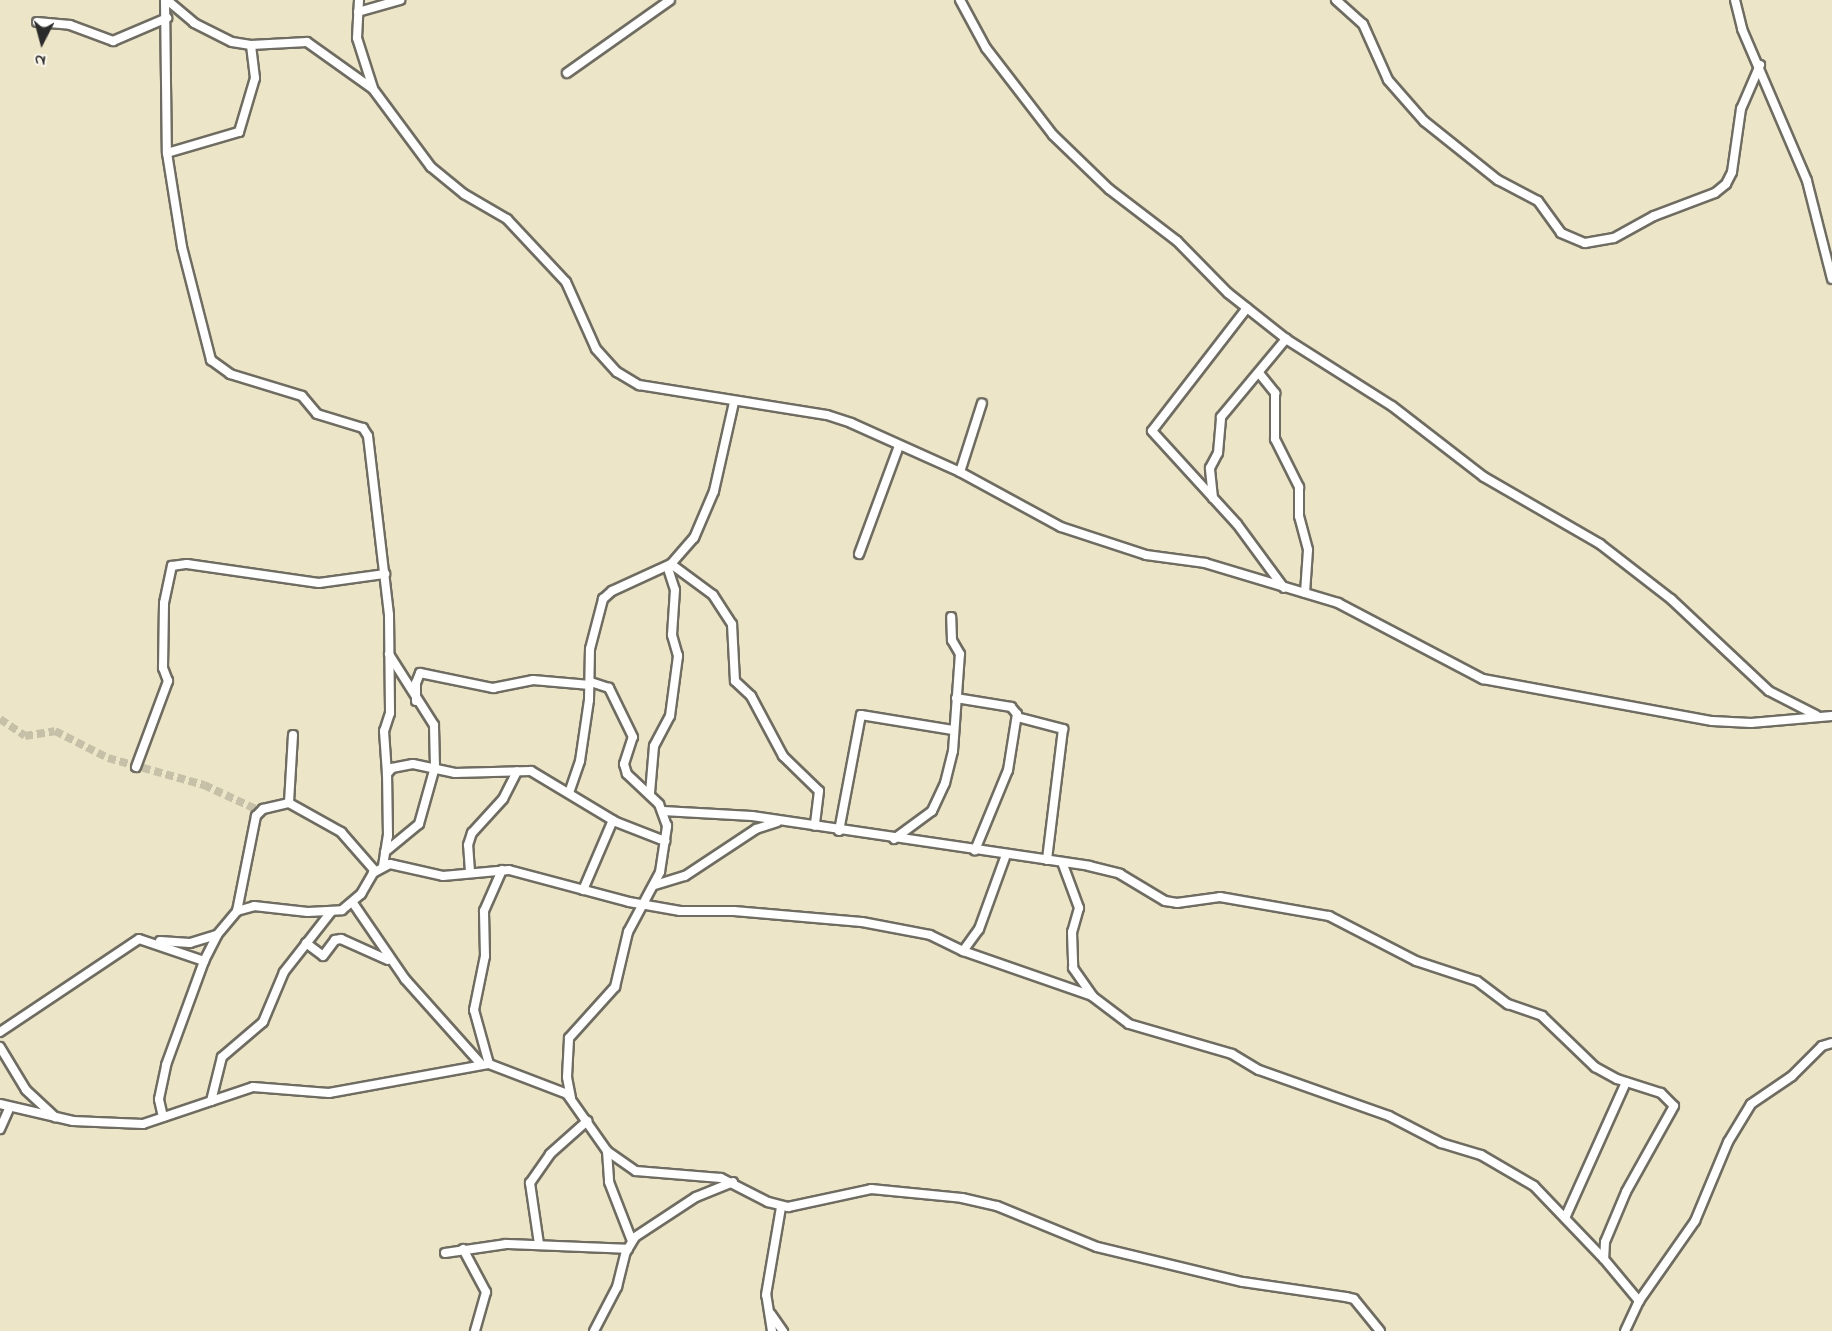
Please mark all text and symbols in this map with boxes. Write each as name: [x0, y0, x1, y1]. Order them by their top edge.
north arrow: [12, 12, 72, 72]
text: N: [33, 47, 47, 72]

